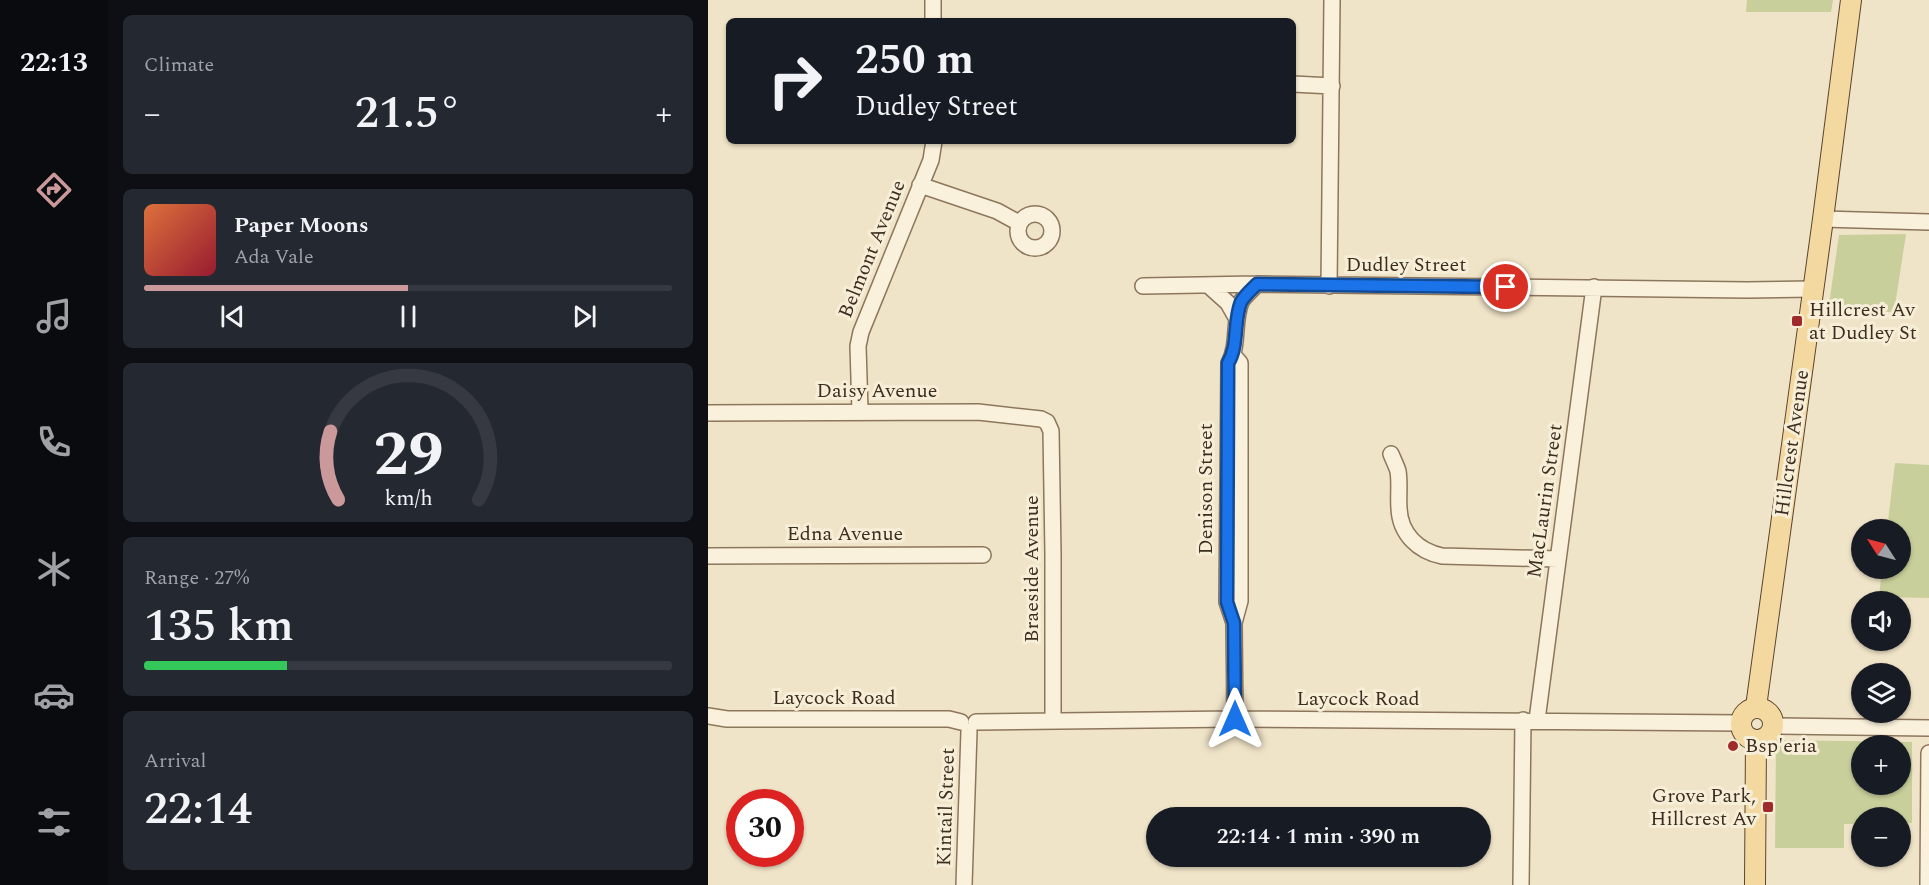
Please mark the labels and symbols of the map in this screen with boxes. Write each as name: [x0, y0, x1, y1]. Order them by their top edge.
street label: Belmont Avenue: [831, 175, 913, 323]
street label: Dudley Street: [1346, 250, 1466, 280]
pin: [1480, 261, 1531, 312]
place label: Hillcrest Av at Dudley St: [1809, 295, 1917, 348]
marker: Hillcrest Av at Dudley St: [1790, 314, 1804, 328]
street label: Hillcrest Avenue: [1767, 368, 1817, 518]
street label: Daisy Avenue: [817, 376, 937, 406]
street label: MacLaurin Street: [1519, 422, 1571, 580]
street label: Denison Street: [1191, 423, 1221, 555]
street label: Braeside Avenue: [1017, 495, 1047, 643]
street label: Edna Avenue: [787, 519, 903, 549]
north arrow: [1851, 519, 1911, 579]
street label: Laycock Road: [772, 683, 896, 713]
street label: Laycock Road: [1296, 684, 1420, 714]
position arrow: [1203, 687, 1267, 751]
place label: Bsp'eria: [1745, 731, 1817, 761]
marker: Bsp'eria: [1726, 739, 1740, 753]
street label: Kintail Street: [929, 747, 963, 867]
place label: Grove Park, Hillcrest Av: [1650, 781, 1757, 834]
speed limit sign: 30: [726, 789, 804, 867]
marker: Grove Park, Hillcrest Av: [1761, 800, 1775, 814]

